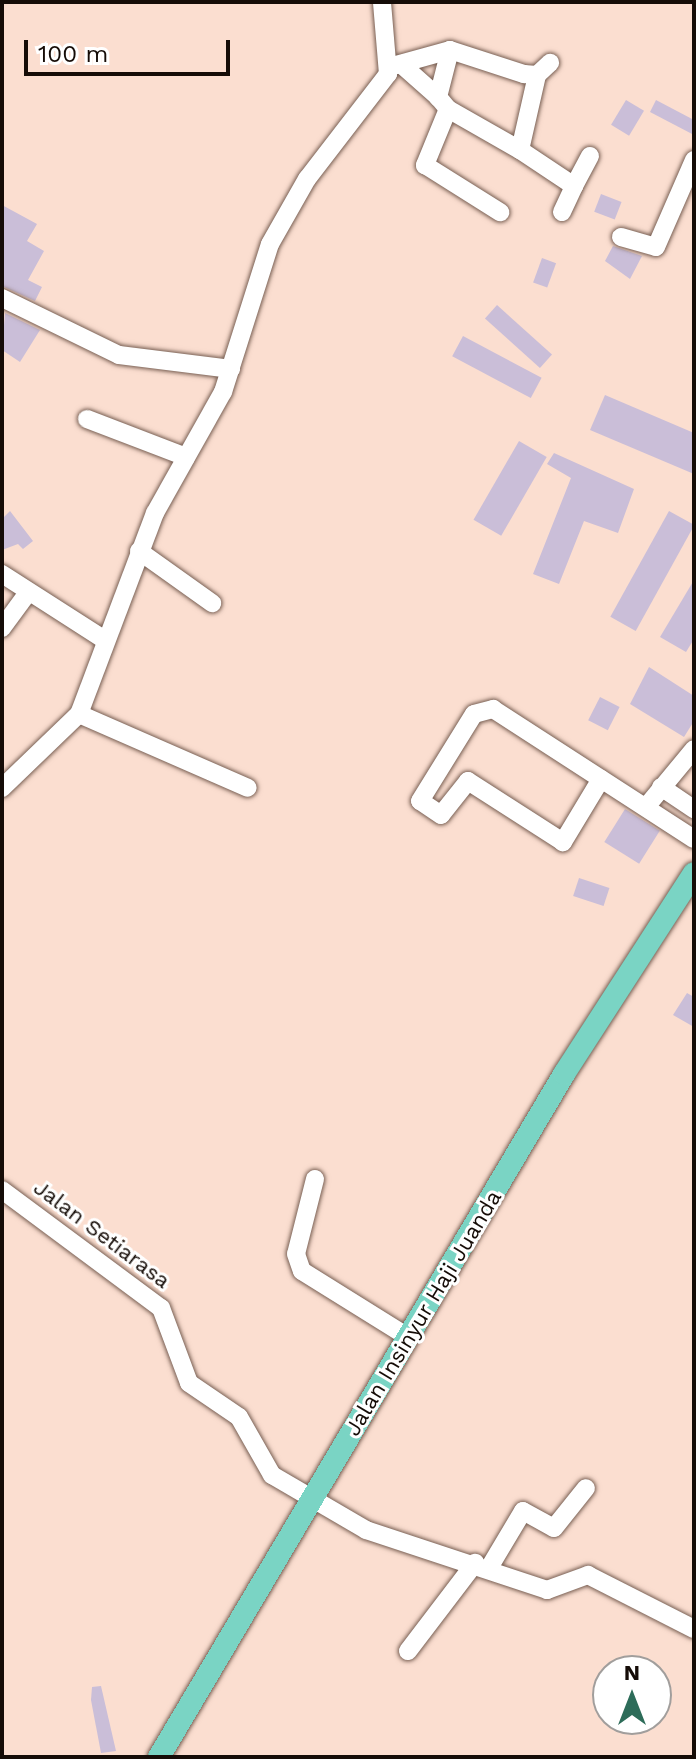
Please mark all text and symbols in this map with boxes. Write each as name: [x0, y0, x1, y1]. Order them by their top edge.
scale bar: [28, 24, 234, 74]
text: 100 m: [38, 40, 108, 68]
street label: Jalan Setiarasa: [29, 1174, 175, 1294]
street label: Jalan Insinyur Haji Juanda: [339, 1185, 507, 1441]
north arrow: [592, 1655, 672, 1735]
text: N: [624, 1660, 640, 1685]

